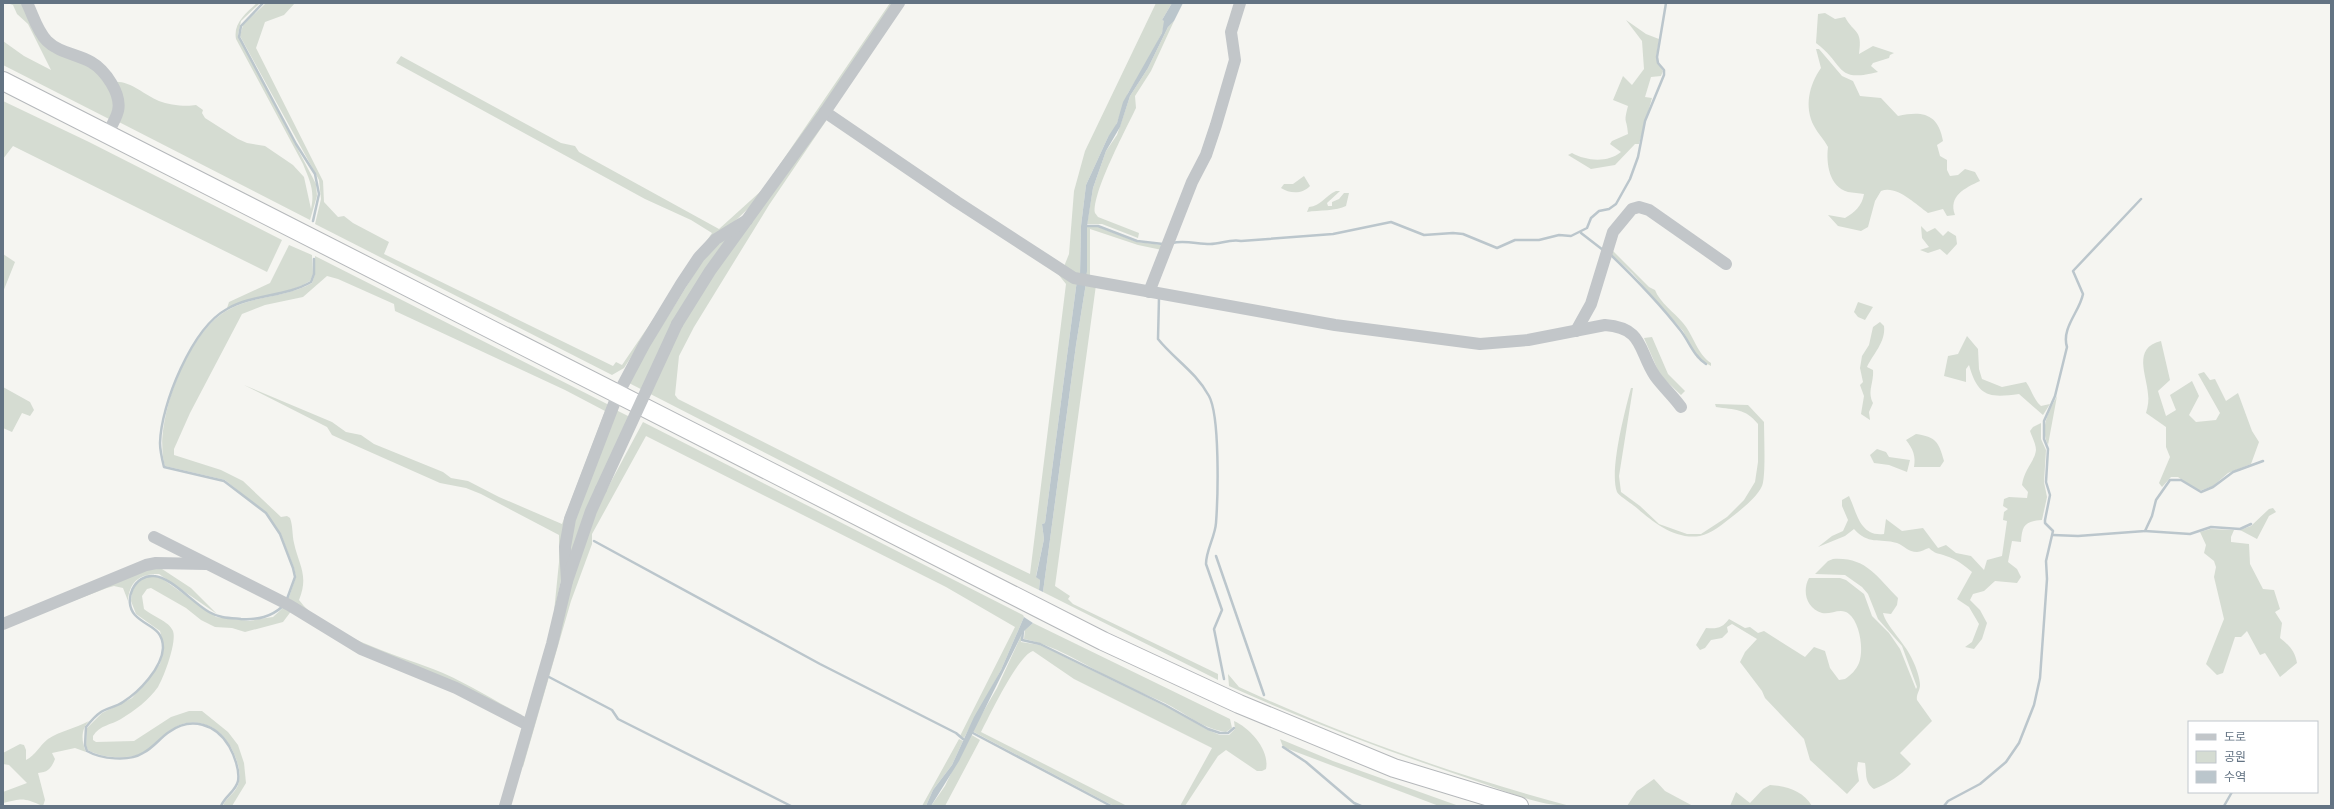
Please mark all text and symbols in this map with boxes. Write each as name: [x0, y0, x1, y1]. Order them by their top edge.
legend: [2188, 721, 2318, 793]
text: 도로: [2224, 730, 2246, 744]
text: 공원: [2224, 750, 2246, 764]
text: 수역: [2224, 770, 2246, 784]

